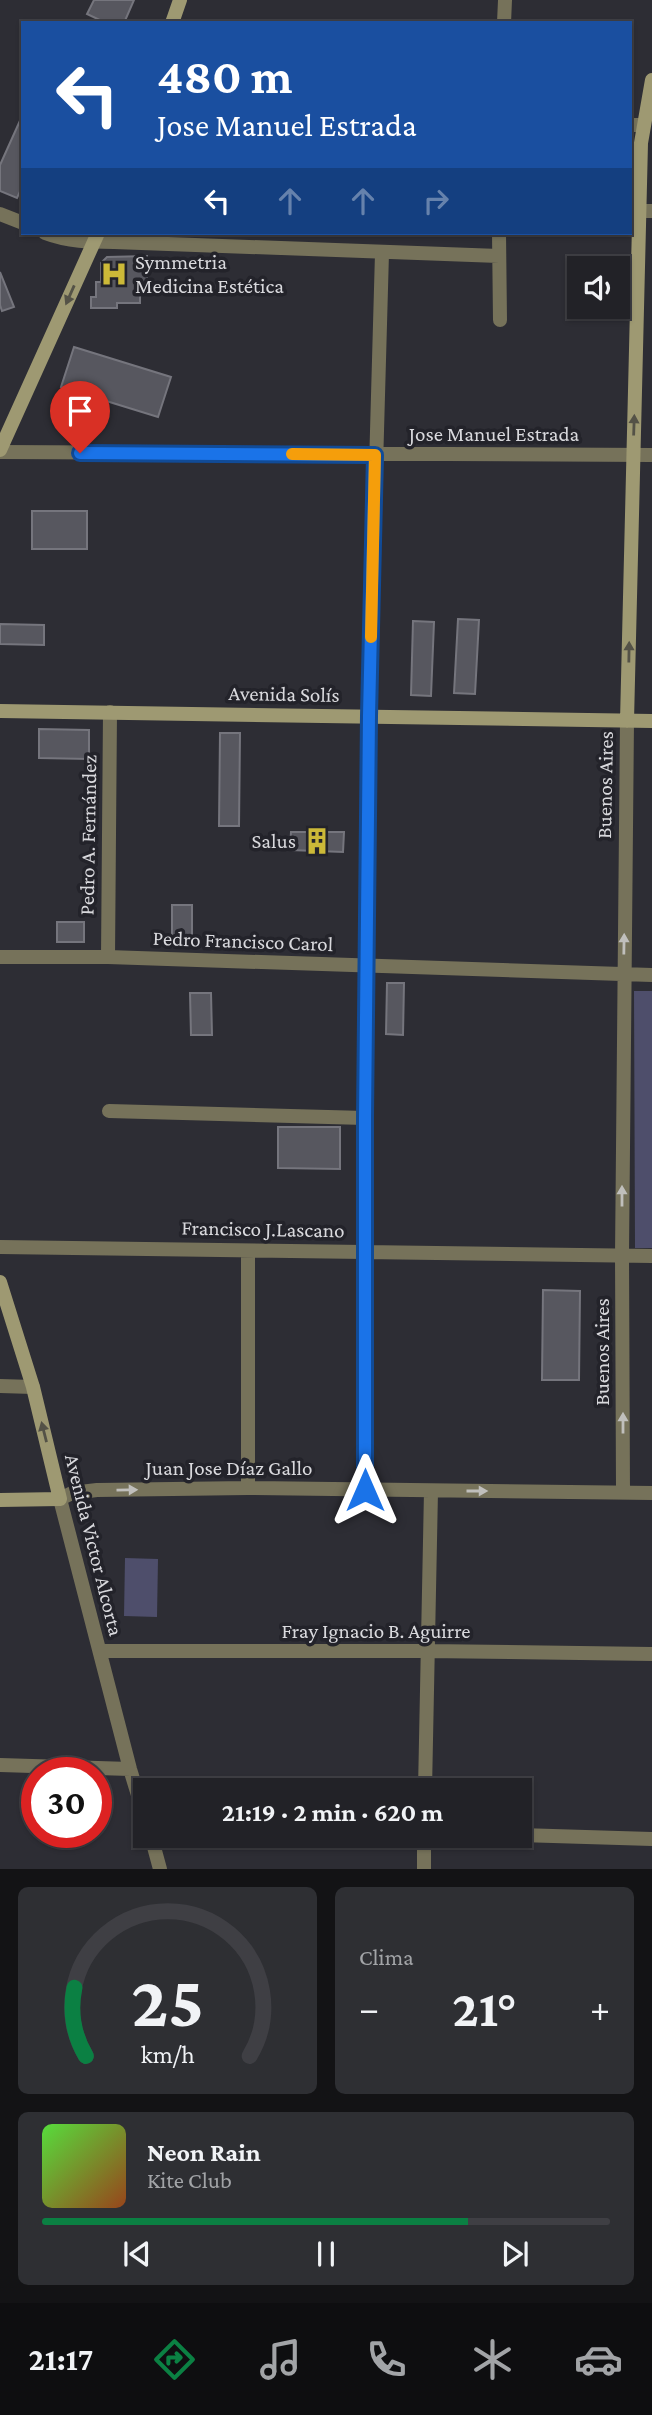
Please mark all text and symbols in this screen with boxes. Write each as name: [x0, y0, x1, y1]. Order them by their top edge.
icon: left: [42, 49, 133, 140]
text: 480 m: [157, 49, 293, 104]
text: Jose Manuel Estrada: [157, 107, 417, 143]
icon: left: [198, 182, 236, 220]
icon: ahead: [271, 182, 309, 220]
icon: ahead: [344, 182, 382, 220]
icon: right: [417, 182, 455, 220]
place label: Symmetria Medicina Estética: [135, 250, 284, 298]
map controls: [567, 256, 630, 319]
button: sound: [567, 256, 630, 319]
hospital icon: Symmetria Medicina Estética: [99, 259, 129, 289]
one-way arrow: [64, 285, 76, 305]
pin: [50, 381, 110, 453]
icon: arrive: [61, 392, 99, 430]
one-way arrow: [628, 414, 639, 436]
street label: Jose Manuel Estrada: [407, 422, 579, 446]
one-way arrow: [623, 641, 634, 663]
street label: Avenida Solís: [228, 681, 340, 707]
street label: Buenos Aires: [592, 731, 618, 839]
street label: Pedro A. Fernández: [75, 754, 101, 916]
building icon: Salus: [302, 826, 332, 856]
place label: Salus: [252, 829, 296, 853]
street label: Pedro Francisco Carol: [152, 926, 334, 956]
one-way arrow: [618, 932, 630, 954]
one-way arrow: [617, 1184, 628, 1206]
street label: Francisco J.Lascano: [181, 1216, 345, 1242]
street label: Buenos Aires: [590, 1298, 614, 1406]
one-way arrow: [617, 1412, 629, 1434]
one-way arrow: [38, 1421, 49, 1443]
street label: Avenida Victor Alcorta: [60, 1452, 128, 1639]
position arrow: [328, 1453, 402, 1527]
street label: Juan Jose Díaz Gallo: [144, 1456, 312, 1480]
one-way arrow: [116, 1484, 138, 1495]
one-way arrow: [466, 1485, 488, 1497]
street label: Fray Ignacio B. Aguirre: [281, 1619, 471, 1643]
speed limit sign: 30: [21, 1757, 112, 1848]
text: 21:19 · 2 min · 620 m: [222, 1798, 443, 1827]
text: Clima: [359, 1944, 414, 1970]
text: 25: [131, 1962, 204, 2043]
text: 21°: [452, 1979, 517, 2037]
text: −: [359, 1987, 379, 2029]
text: +: [590, 1987, 610, 2029]
text: km/h: [141, 2041, 194, 2068]
text: Neon Rain: [147, 2138, 261, 2167]
text: Kite Club: [147, 2167, 232, 2193]
icon: previous: [118, 2235, 156, 2273]
icon: pause: [307, 2235, 345, 2273]
icon: next: [496, 2235, 534, 2273]
icon: directions: [150, 2335, 199, 2384]
icon: music: [256, 2335, 305, 2384]
icon: phone: [362, 2335, 411, 2384]
icon: climate: [468, 2335, 517, 2384]
icon: car: [574, 2335, 623, 2384]
text: 21:17: [29, 2341, 93, 2377]

